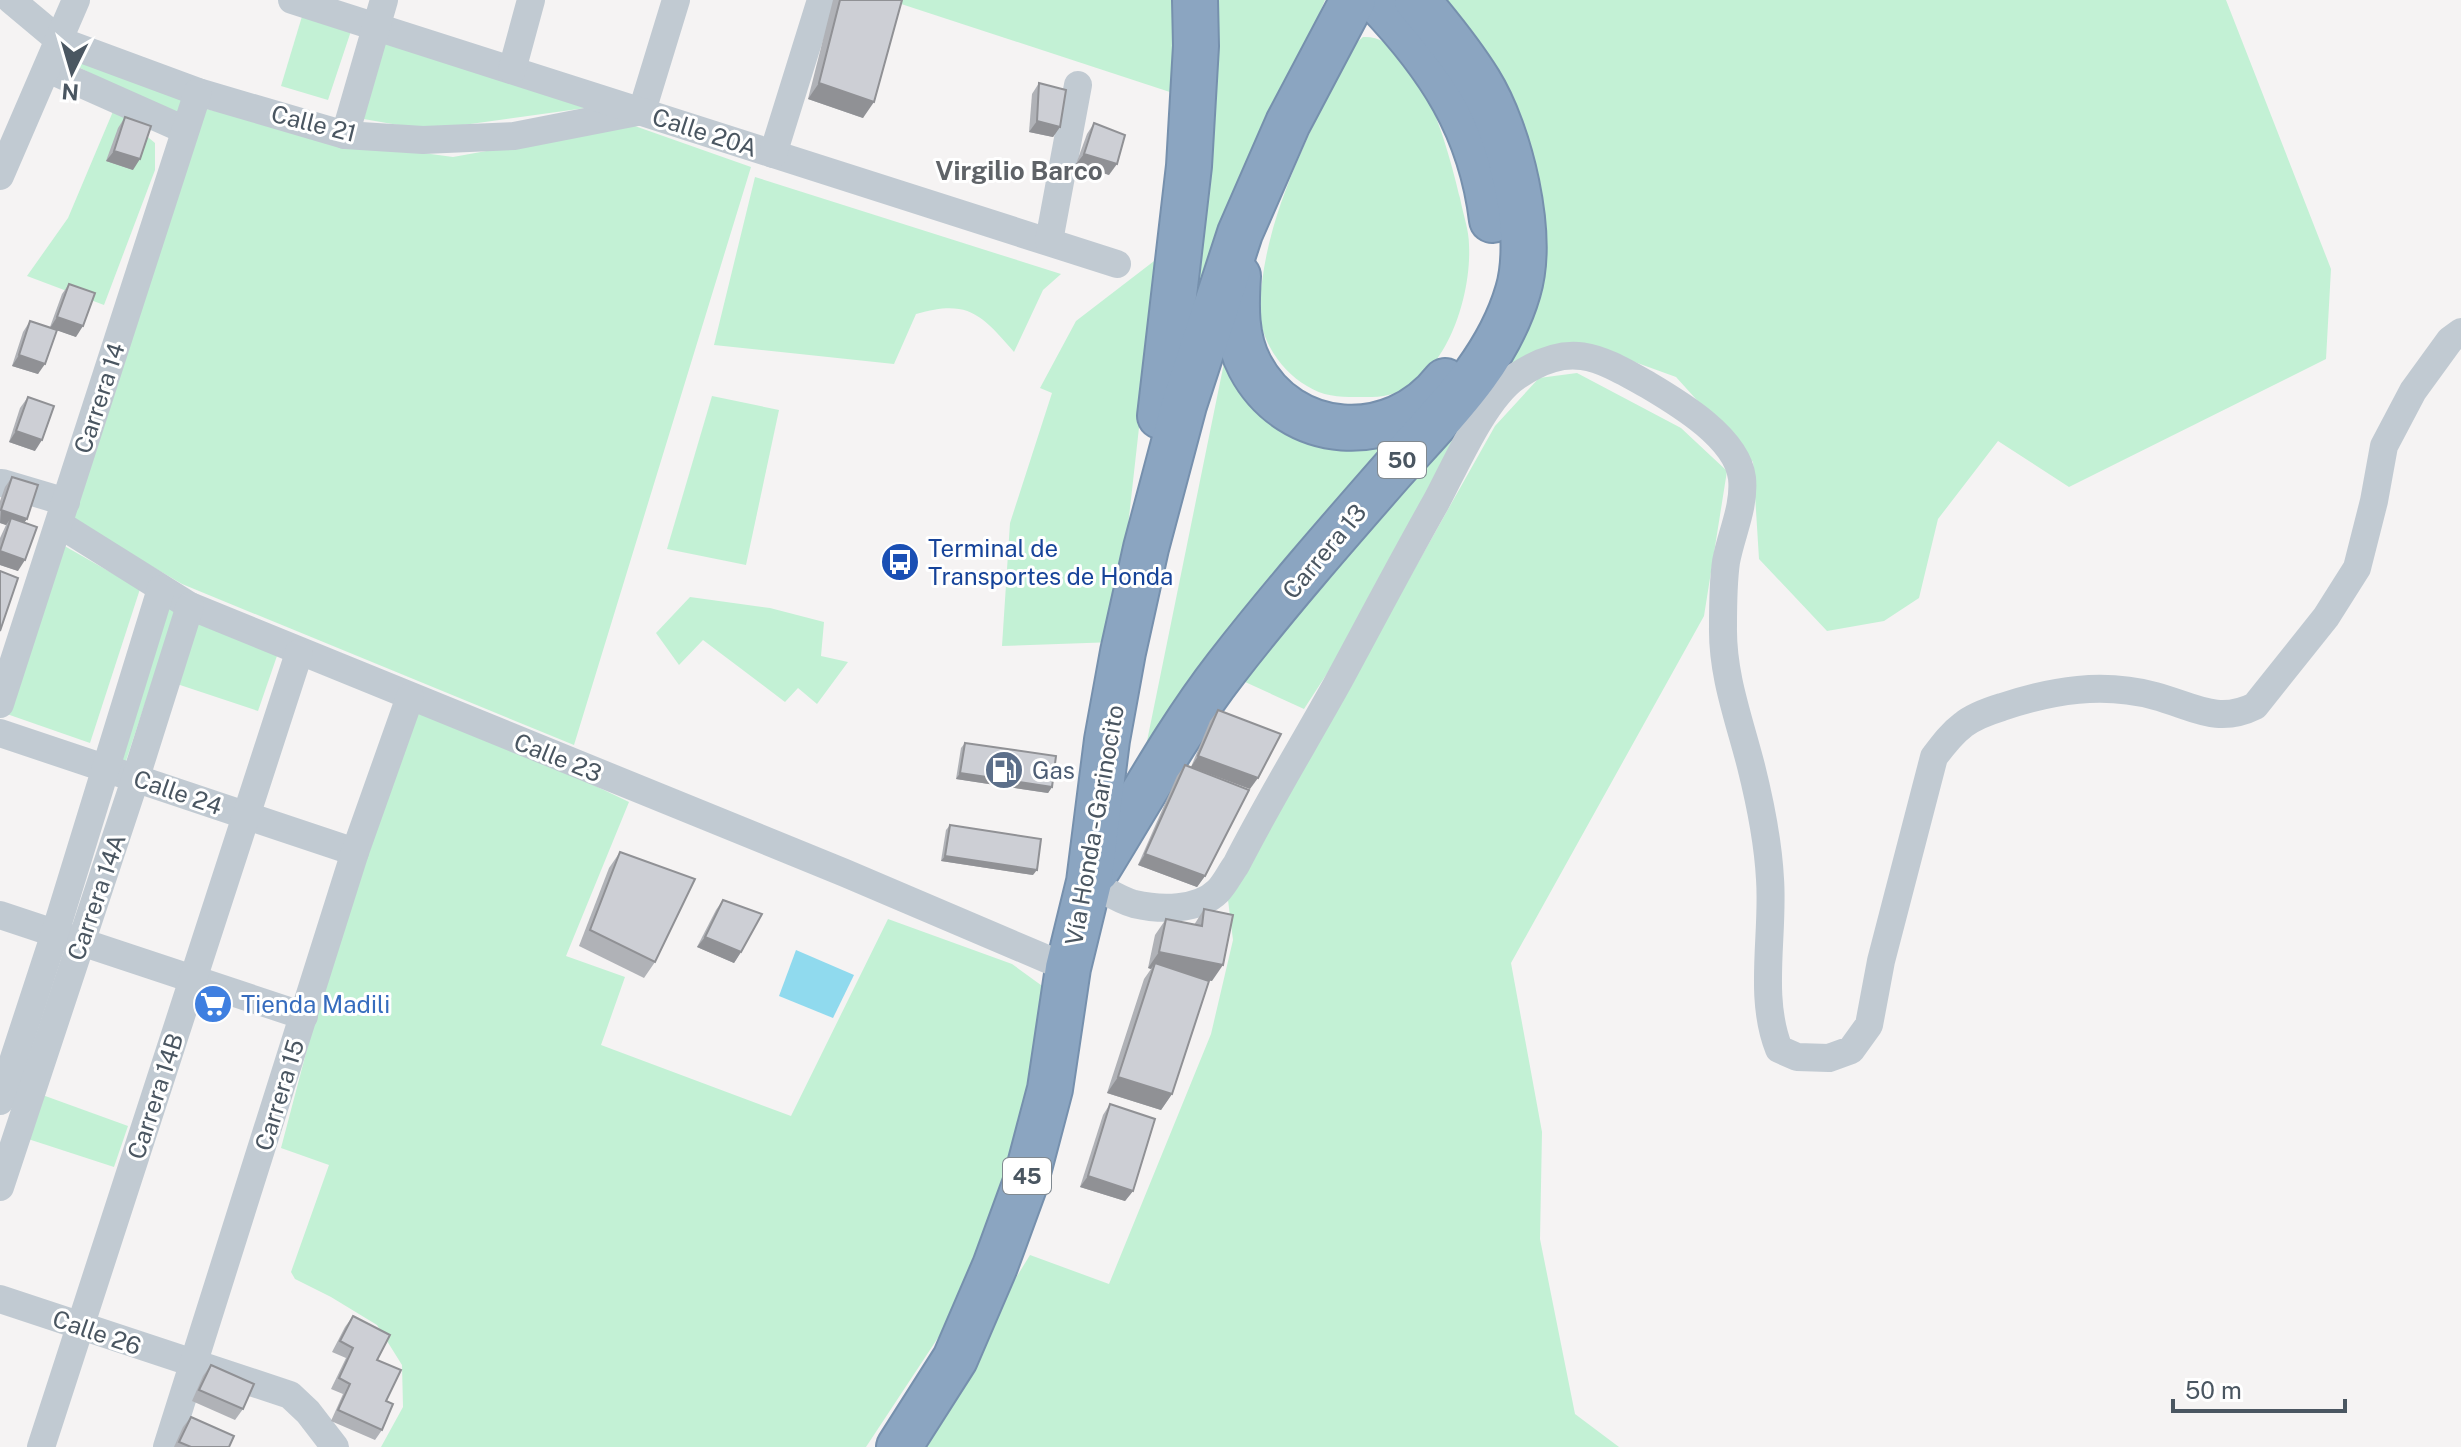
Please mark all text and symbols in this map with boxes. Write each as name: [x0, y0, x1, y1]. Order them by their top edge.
north arrow: [32, 32, 112, 112]
text: N: [61, 78, 80, 106]
street label: Calle 21: [269, 99, 359, 147]
street label: Calle 20A: [649, 102, 761, 162]
district label: Virgilio Barco: [935, 155, 1103, 186]
street label: Carrera 14: [68, 339, 130, 457]
road number: 50: [1378, 442, 1426, 478]
street label: Carrera 13: [1276, 498, 1372, 604]
place label: Terminal de Transportes de Honda: [928, 534, 1173, 590]
bus stop icon: Terminal de Transportes de Honda: [879, 541, 921, 583]
street label: Vía Honda - Garinocito: [1059, 703, 1129, 947]
street label: Calle 23: [510, 727, 606, 787]
fuel station icon: Gas: [983, 749, 1025, 791]
place label: Gas: [1032, 756, 1075, 784]
street label: Calle 24: [130, 764, 226, 820]
street label: Carrera 14A: [61, 830, 131, 964]
supermarket icon: Tienda Madili: [192, 983, 234, 1025]
place label: Tienda Madili: [241, 990, 390, 1018]
street label: Carrera 14B: [121, 1029, 189, 1163]
street label: Carrera 15: [249, 1036, 309, 1154]
road number: 45: [1003, 1158, 1051, 1194]
street label: Calle 26: [49, 1304, 145, 1360]
scale bar: [2173, 1363, 2345, 1413]
text: 50 m: [2185, 1376, 2242, 1404]

